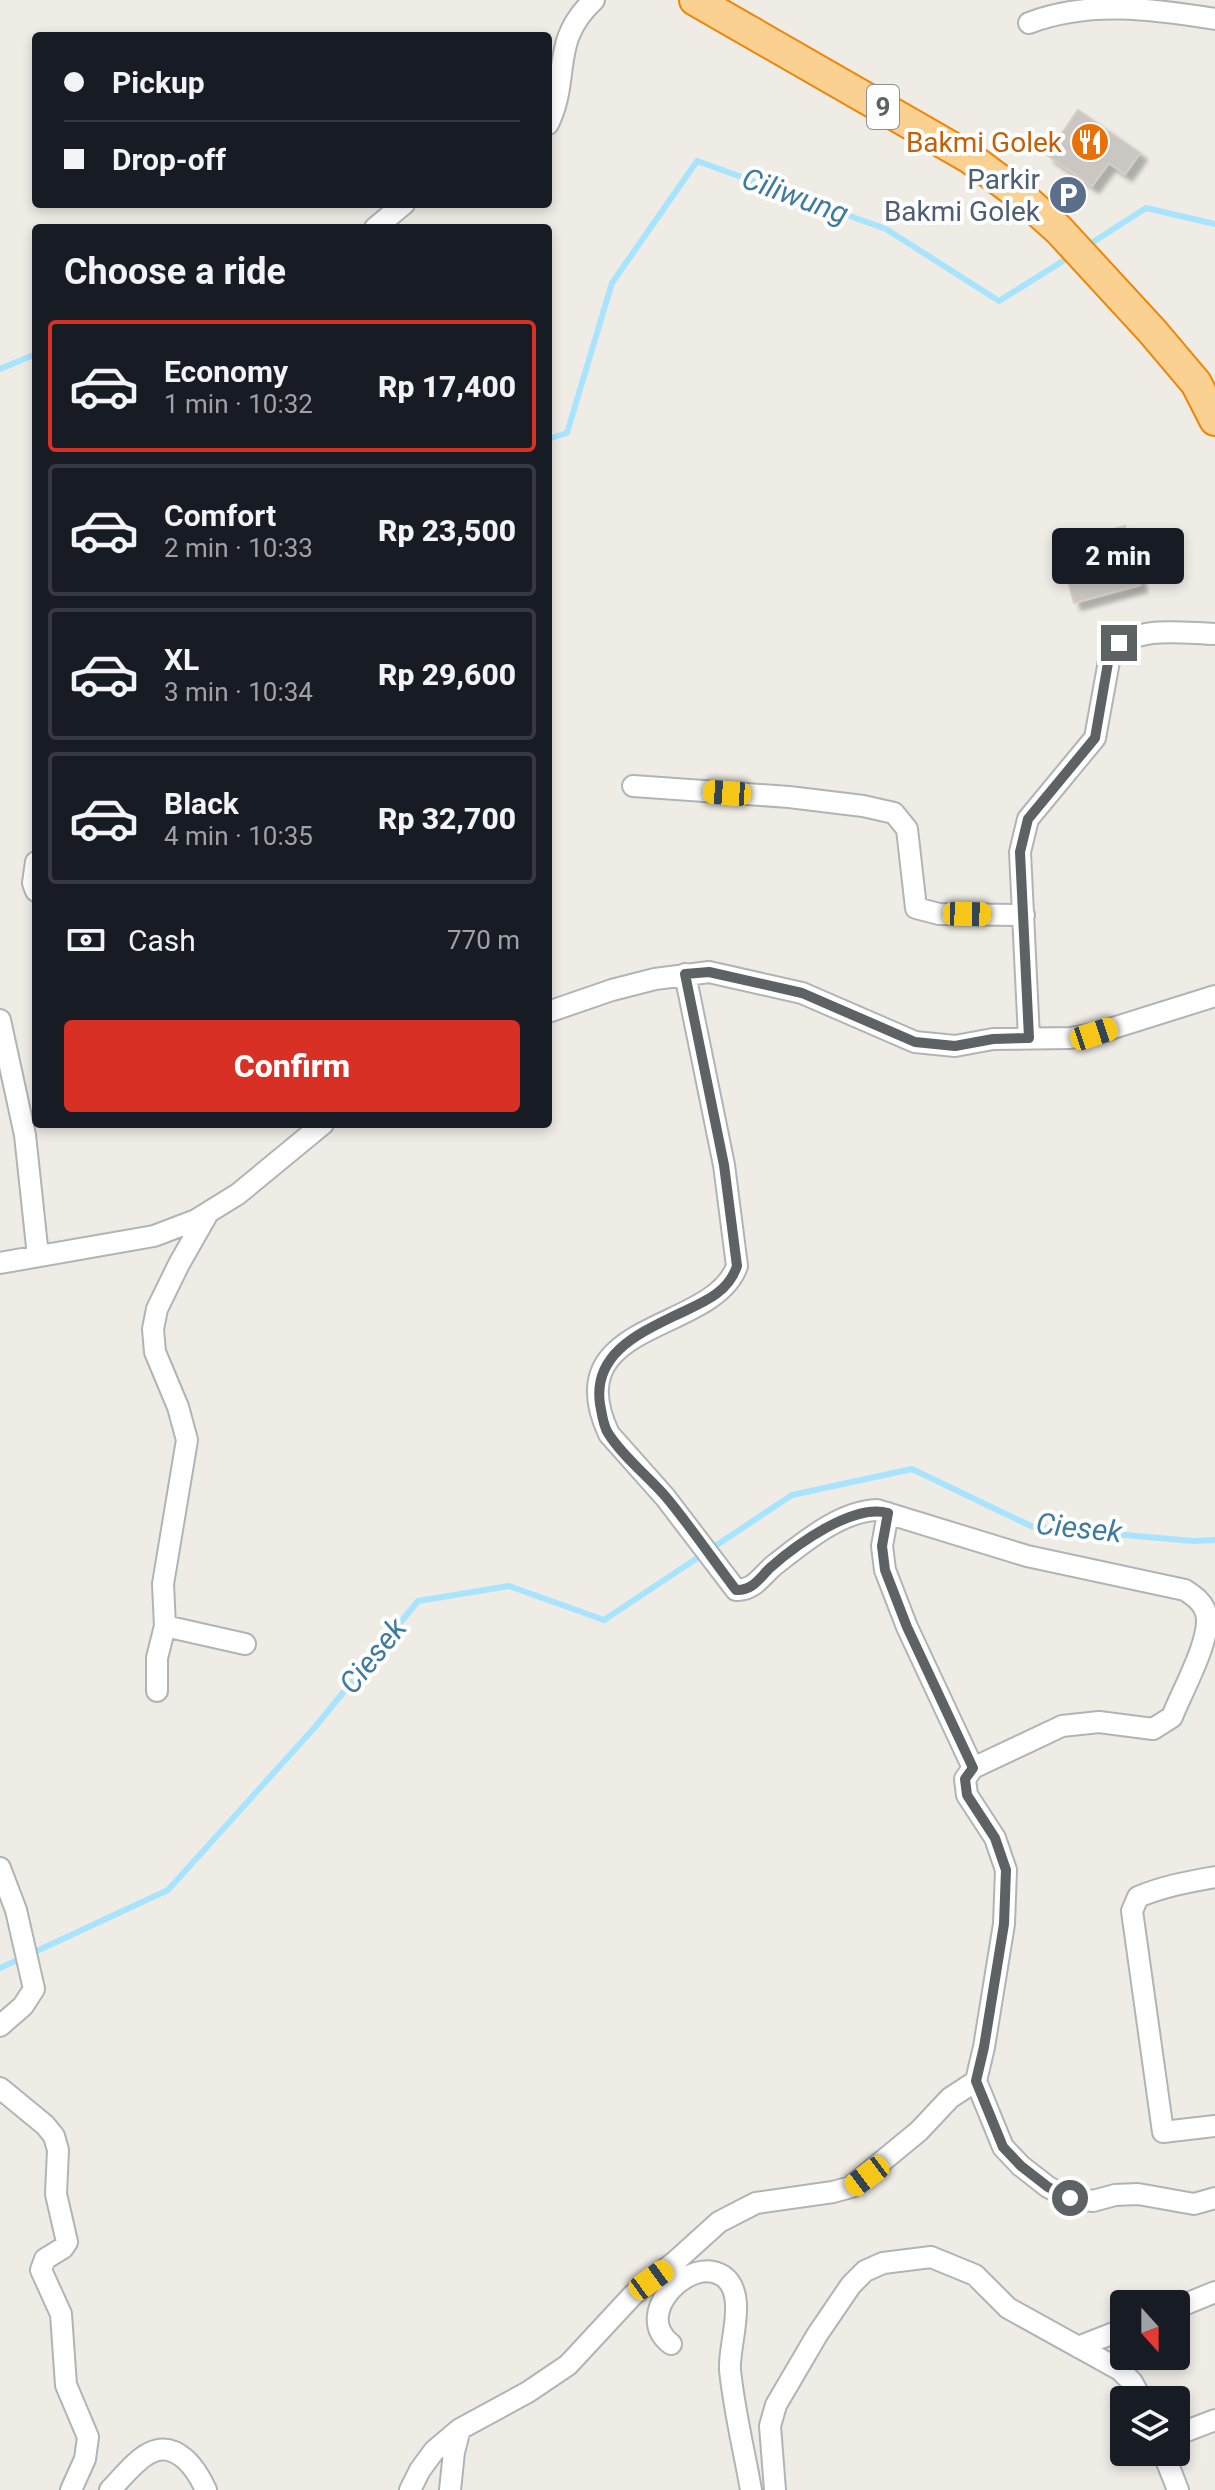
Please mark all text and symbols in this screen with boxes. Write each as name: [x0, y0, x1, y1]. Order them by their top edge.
text: Pickup: [112, 65, 205, 100]
road number: 9: [867, 85, 899, 129]
restaurant icon: Bakmi Golek: [1069, 121, 1111, 163]
place label: Bakmi Golek: [906, 126, 1063, 159]
text: Drop-off: [112, 142, 226, 177]
water label: Ciliwung: [737, 160, 853, 231]
place label: Parkir Bakmi Golek: [884, 163, 1041, 228]
parking icon: Parkir Bakmi Golek: [1047, 174, 1089, 216]
text: Choose a ride: [64, 251, 286, 293]
icon: car: [68, 350, 140, 422]
text: Economy: [164, 354, 288, 389]
text: Rp 17,400: [378, 369, 516, 404]
text: 1 min · 10:32: [164, 389, 313, 419]
icon: car: [68, 494, 140, 566]
text: Comfort: [164, 498, 276, 533]
text: Rp 23,500: [378, 513, 516, 548]
callout: 2 min: [1053, 527, 1185, 583]
text: 2 min · 10:33: [164, 533, 313, 563]
text: 2 min: [1085, 541, 1151, 571]
route end: [1101, 625, 1137, 661]
icon: car: [68, 638, 140, 710]
text: XL: [164, 642, 199, 677]
text: Rp 29,600: [378, 657, 516, 692]
text: 3 min · 10:34: [164, 677, 313, 707]
car: [702, 779, 752, 807]
icon: car: [68, 782, 140, 854]
text: Black: [164, 786, 239, 821]
text: Rp 32,700: [378, 801, 516, 836]
text: 4 min · 10:35: [164, 821, 313, 851]
car: [943, 902, 991, 926]
icon: cash: [64, 918, 108, 962]
text: Cash: [128, 923, 196, 958]
text: 770 m: [447, 925, 520, 955]
car: [1067, 1015, 1121, 1053]
button: Confirm: [64, 1020, 520, 1112]
water label: Ciesek: [1034, 1506, 1125, 1550]
water label: Ciesek: [332, 1610, 414, 1700]
car: [841, 2152, 893, 2200]
route start: [1052, 2180, 1088, 2216]
car: [625, 2256, 677, 2304]
north arrow: [1110, 2290, 1190, 2370]
map controls: [1110, 2290, 1190, 2466]
button: layers: [1110, 2386, 1190, 2466]

